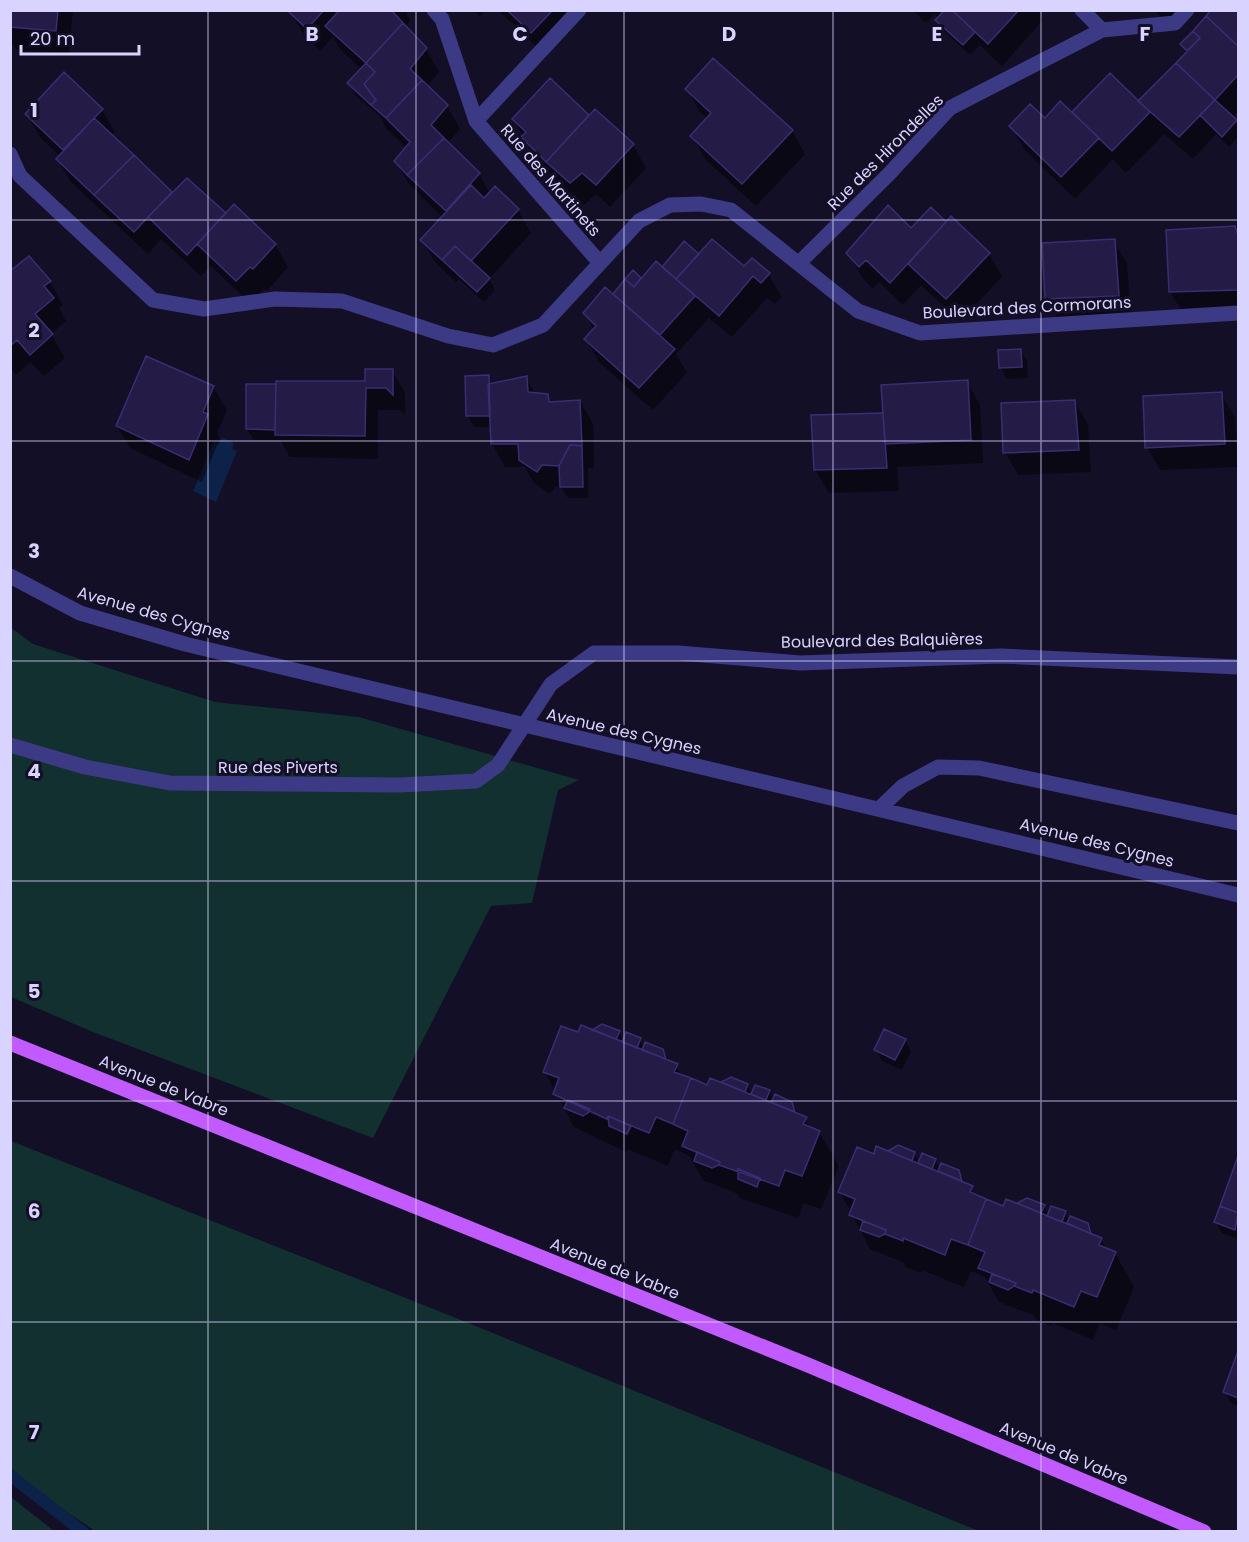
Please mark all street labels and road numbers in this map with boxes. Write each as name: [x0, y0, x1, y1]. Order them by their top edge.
street label: Rue des Hirondelles: [822, 89, 949, 216]
street label: Rue des Martinets: [495, 119, 606, 242]
street label: Boulevard des Cormorans: [922, 291, 1132, 324]
street label: Avenue des Cygnes: [75, 581, 233, 646]
street label: Boulevard des Balquières: [781, 627, 983, 654]
street label: Avenue des Cygnes: [544, 702, 704, 761]
street label: Rue des Piverts: [218, 756, 338, 779]
street label: Avenue des Cygnes: [1017, 812, 1177, 873]
street label: Avenue de Vabre: [96, 1049, 232, 1122]
street label: Avenue de Vabre: [547, 1232, 683, 1305]
street label: Avenue de Vabre: [996, 1416, 1132, 1491]

